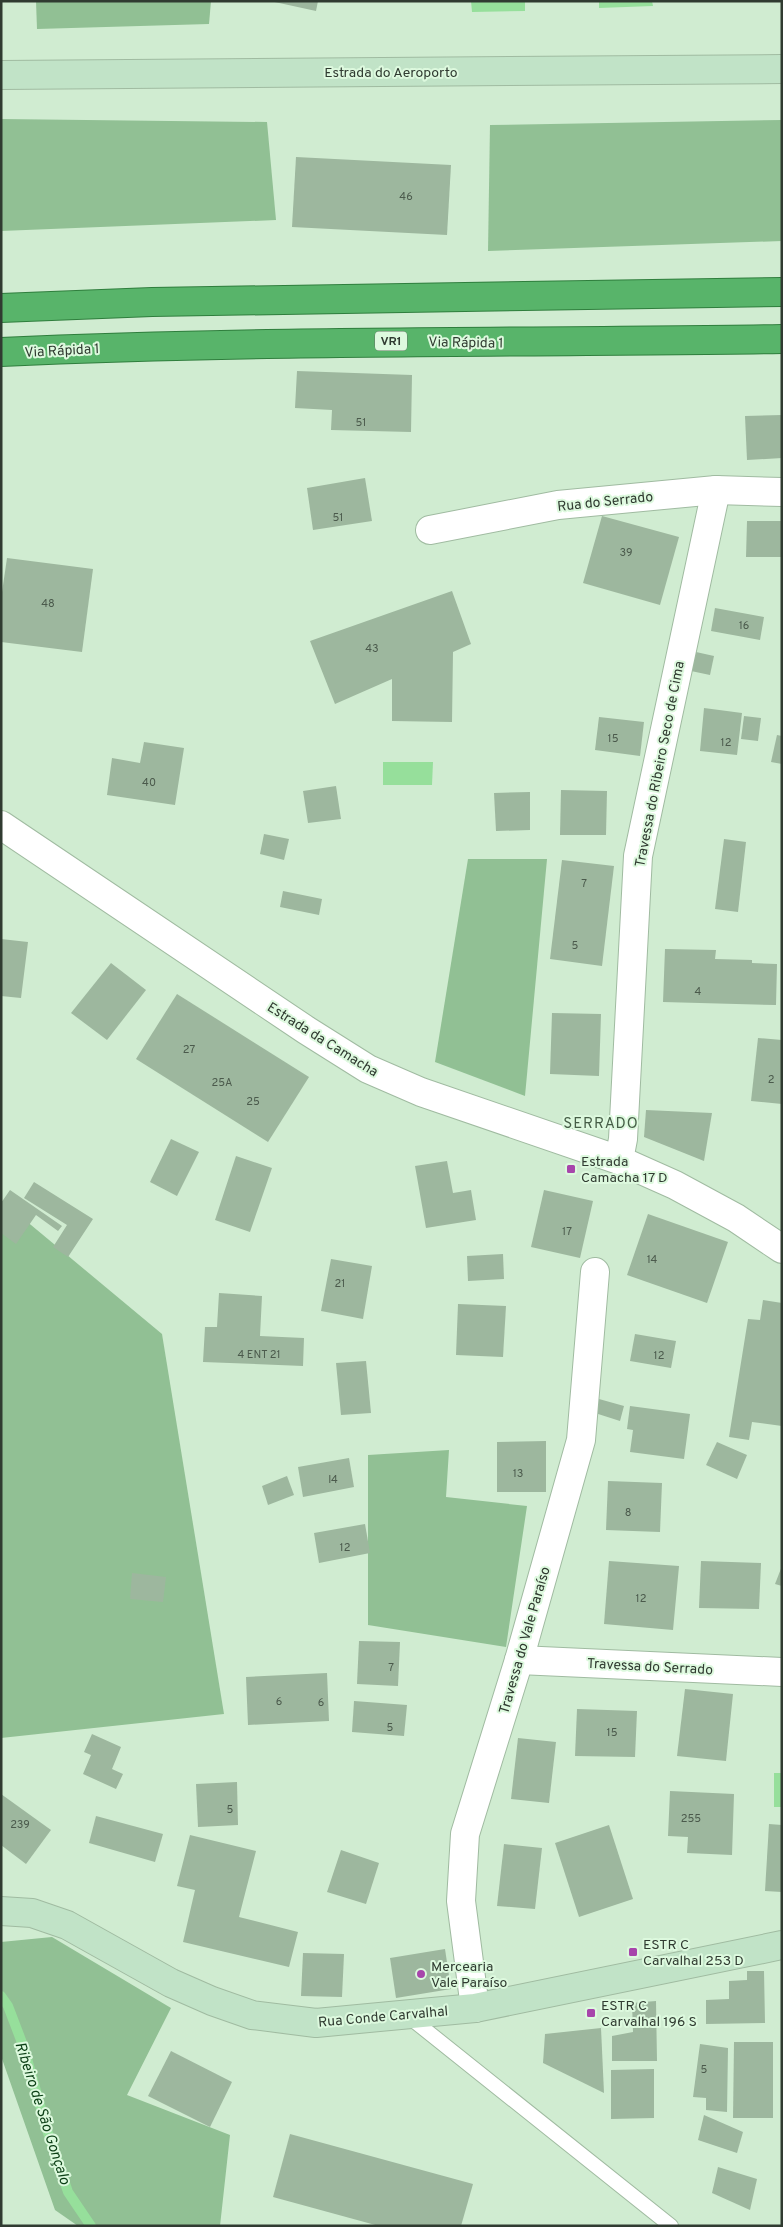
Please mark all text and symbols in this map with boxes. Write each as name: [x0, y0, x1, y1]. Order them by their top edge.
street label: Estrada do Aeroporto: [324, 65, 458, 82]
house number: 46: [399, 190, 413, 204]
road number: VR1: [375, 332, 407, 351]
street label: Via Rápida 1: [428, 334, 504, 353]
street label: Via Rápida 1: [24, 341, 100, 362]
house number: 51: [356, 416, 366, 430]
street label: Rua do Serrado: [556, 489, 654, 516]
house number: 51: [333, 511, 343, 525]
house number: 39: [620, 546, 632, 560]
house number: 48: [41, 597, 55, 611]
house number: 16: [739, 619, 749, 633]
house number: 43: [365, 642, 379, 656]
street label: Travessa do Ribeiro Seco de Cima: [632, 660, 689, 869]
house number: 15: [608, 732, 619, 746]
house number: 12: [721, 736, 731, 750]
house number: 40: [142, 776, 156, 790]
house number: 7: [581, 877, 587, 891]
house number: 5: [572, 939, 579, 953]
house number: 4: [695, 985, 702, 999]
street label: Estrada da Camacha: [264, 999, 381, 1081]
house number: 27: [183, 1043, 195, 1057]
house number: 2: [768, 1073, 774, 1087]
house number: 25A: [212, 1076, 232, 1090]
house number: 25: [246, 1095, 260, 1109]
district label: SERRADO: [563, 1115, 639, 1134]
place label: Estrada Camacha 17 D: [581, 1154, 667, 1187]
marker: Estrada Camacha 17 D: [565, 1163, 577, 1175]
house number: 17: [562, 1225, 572, 1239]
house number: 14: [647, 1253, 658, 1267]
house number: 21: [335, 1277, 345, 1291]
house number: 4 ENT 21: [237, 1348, 281, 1362]
house number: 12: [654, 1349, 664, 1363]
house number: 13: [513, 1467, 523, 1481]
house number: I4: [328, 1473, 338, 1487]
house number: 8: [625, 1506, 631, 1520]
house number: 12: [340, 1541, 350, 1555]
street label: Travessa do Vale Paraíso: [496, 1565, 555, 1716]
house number: 12: [636, 1592, 646, 1606]
street label: Travessa do Serrado: [586, 1656, 714, 1679]
house number: 7: [388, 1661, 394, 1675]
house number: 6: [276, 1695, 282, 1709]
house number: 6: [318, 1696, 324, 1710]
house number: 5: [387, 1721, 394, 1735]
house number: 15: [607, 1726, 618, 1740]
house number: 5: [227, 1803, 234, 1817]
house number: 255: [681, 1812, 701, 1826]
house number: 239: [10, 1818, 30, 1832]
place label: ESTR C Carvalhal 253 D: [643, 1937, 744, 1970]
marker: ESTR C Carvalhal 253 D: [627, 1946, 639, 1958]
place label: Mercearia Vale Paraíso: [431, 1959, 508, 1992]
marker: Mercearia Vale Paraíso: [415, 1968, 427, 1980]
place label: ESTR C Carvalhal 196 S: [601, 1998, 697, 2031]
street label: Rua Conde Carvalhal: [317, 2003, 449, 2032]
marker: ESTR C Carvalhal 196 S: [585, 2007, 597, 2019]
water label: Ribeiro de São Gonçalo: [10, 2040, 74, 2187]
house number: 5: [701, 2063, 708, 2077]

